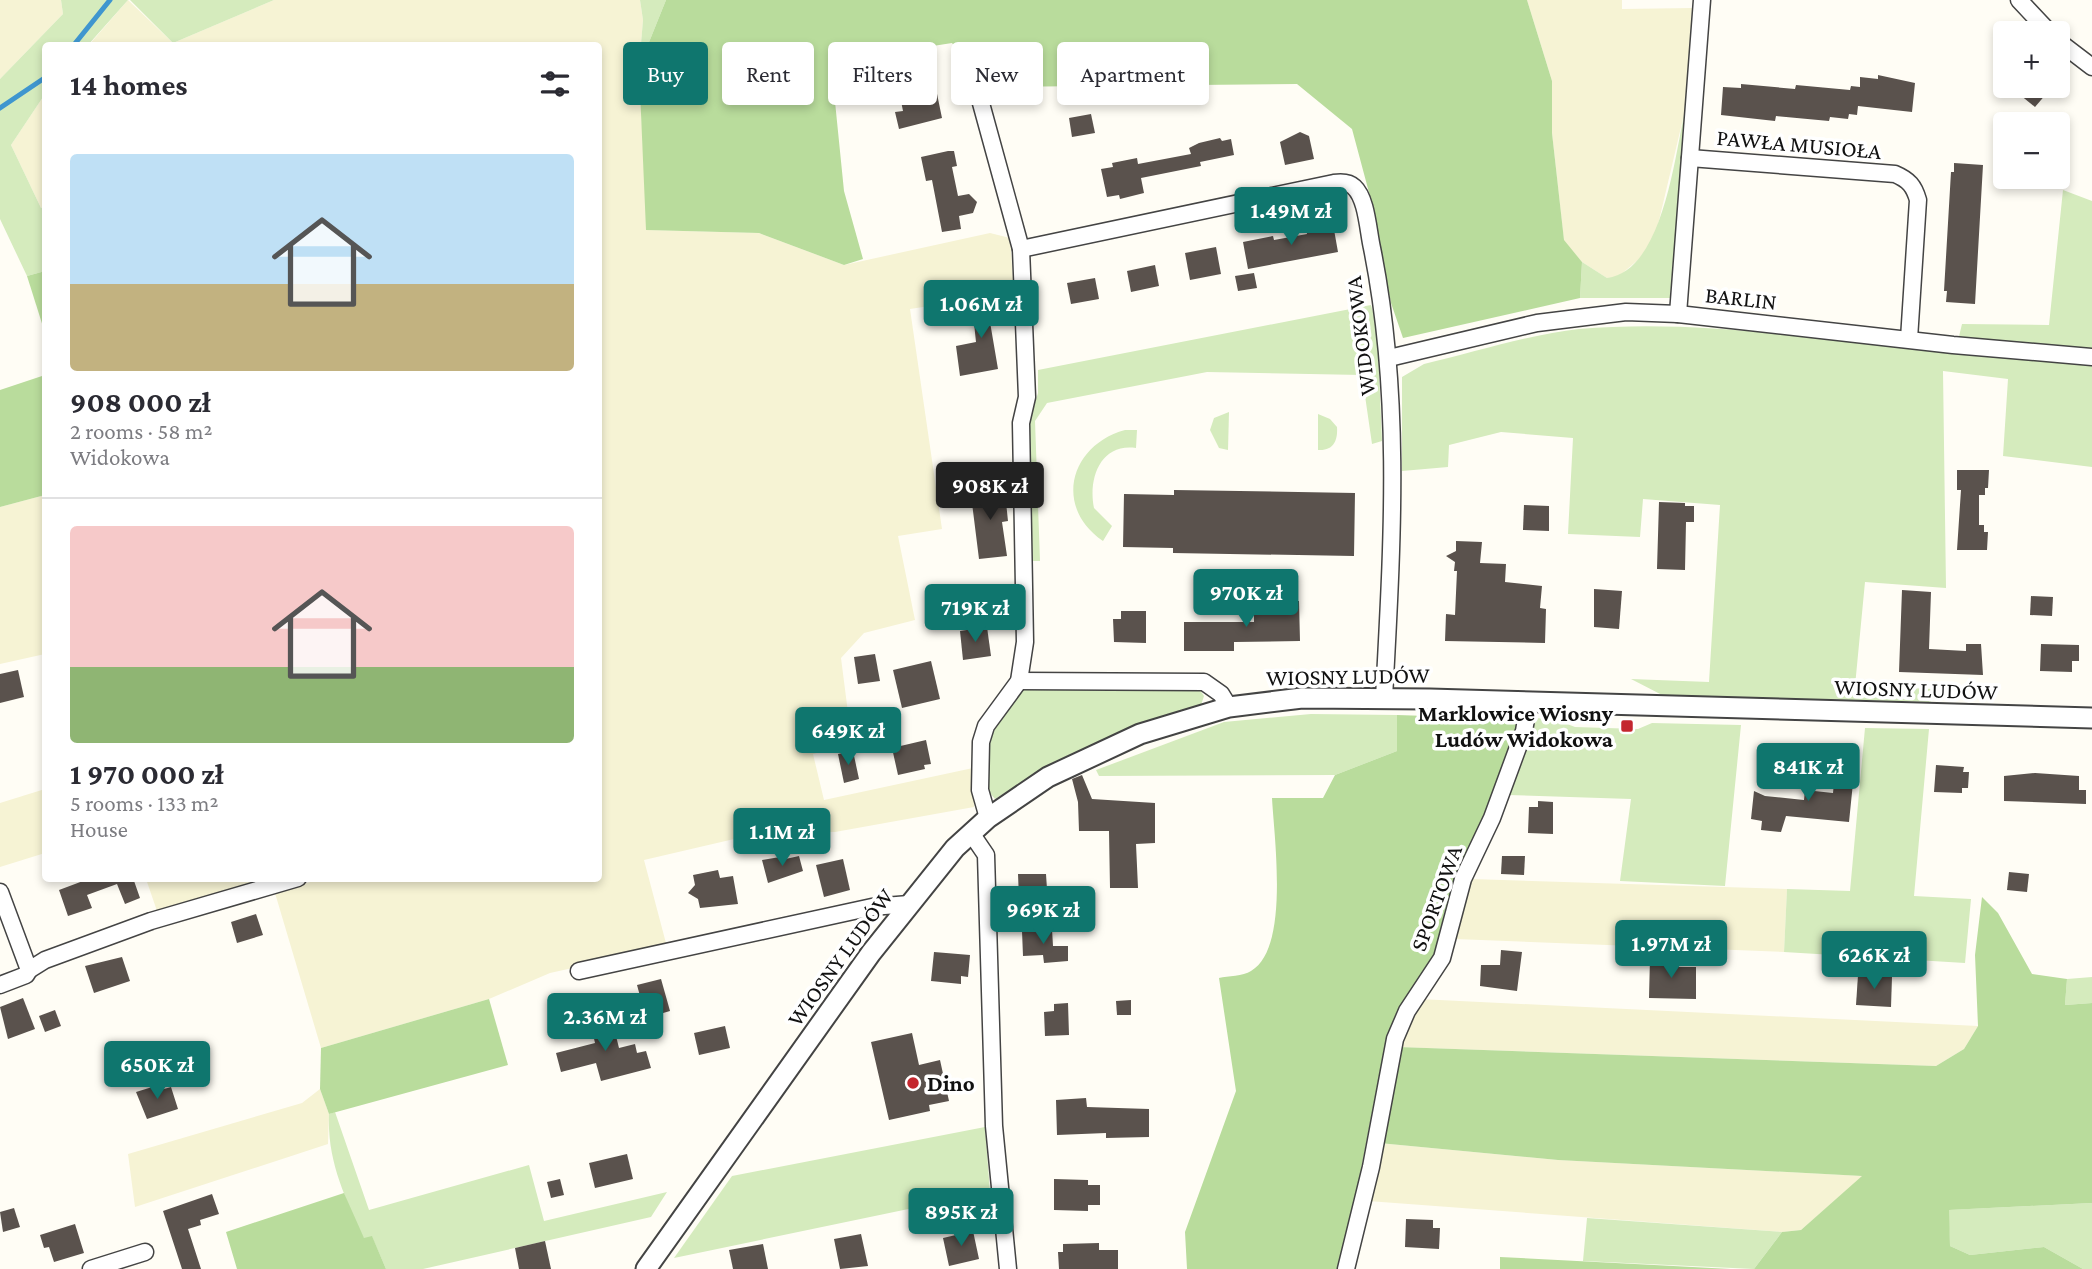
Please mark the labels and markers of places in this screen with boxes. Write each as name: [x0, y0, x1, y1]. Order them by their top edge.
pin: 1.49M zł: [1219, 188, 1363, 247]
pin: 1.06M zł: [909, 280, 1053, 340]
pin: 908K zł: [925, 462, 1055, 522]
pin: 970K zł: [1181, 570, 1311, 629]
pin: 719K zł: [910, 584, 1040, 644]
place label: Marklowice Wiosny Ludów Widokowa: [1418, 700, 1614, 752]
pin: 649K zł: [783, 708, 913, 767]
marker: Marklowice Wiosny Ludów Widokowa: [1619, 718, 1635, 734]
pin: 841K zł: [1743, 744, 1873, 803]
pin: 1.1M zł: [717, 808, 847, 868]
pin: 969K zł: [978, 886, 1108, 946]
pin: 1.97M zł: [1599, 920, 1743, 980]
pin: 626K zł: [1809, 932, 1939, 991]
pin: 2.36M zł: [533, 993, 677, 1053]
pin: 650K zł: [92, 1042, 222, 1101]
place label: Dino: [927, 1070, 975, 1096]
marker: Dino: [905, 1075, 921, 1091]
pin: 895K zł: [896, 1188, 1026, 1248]

